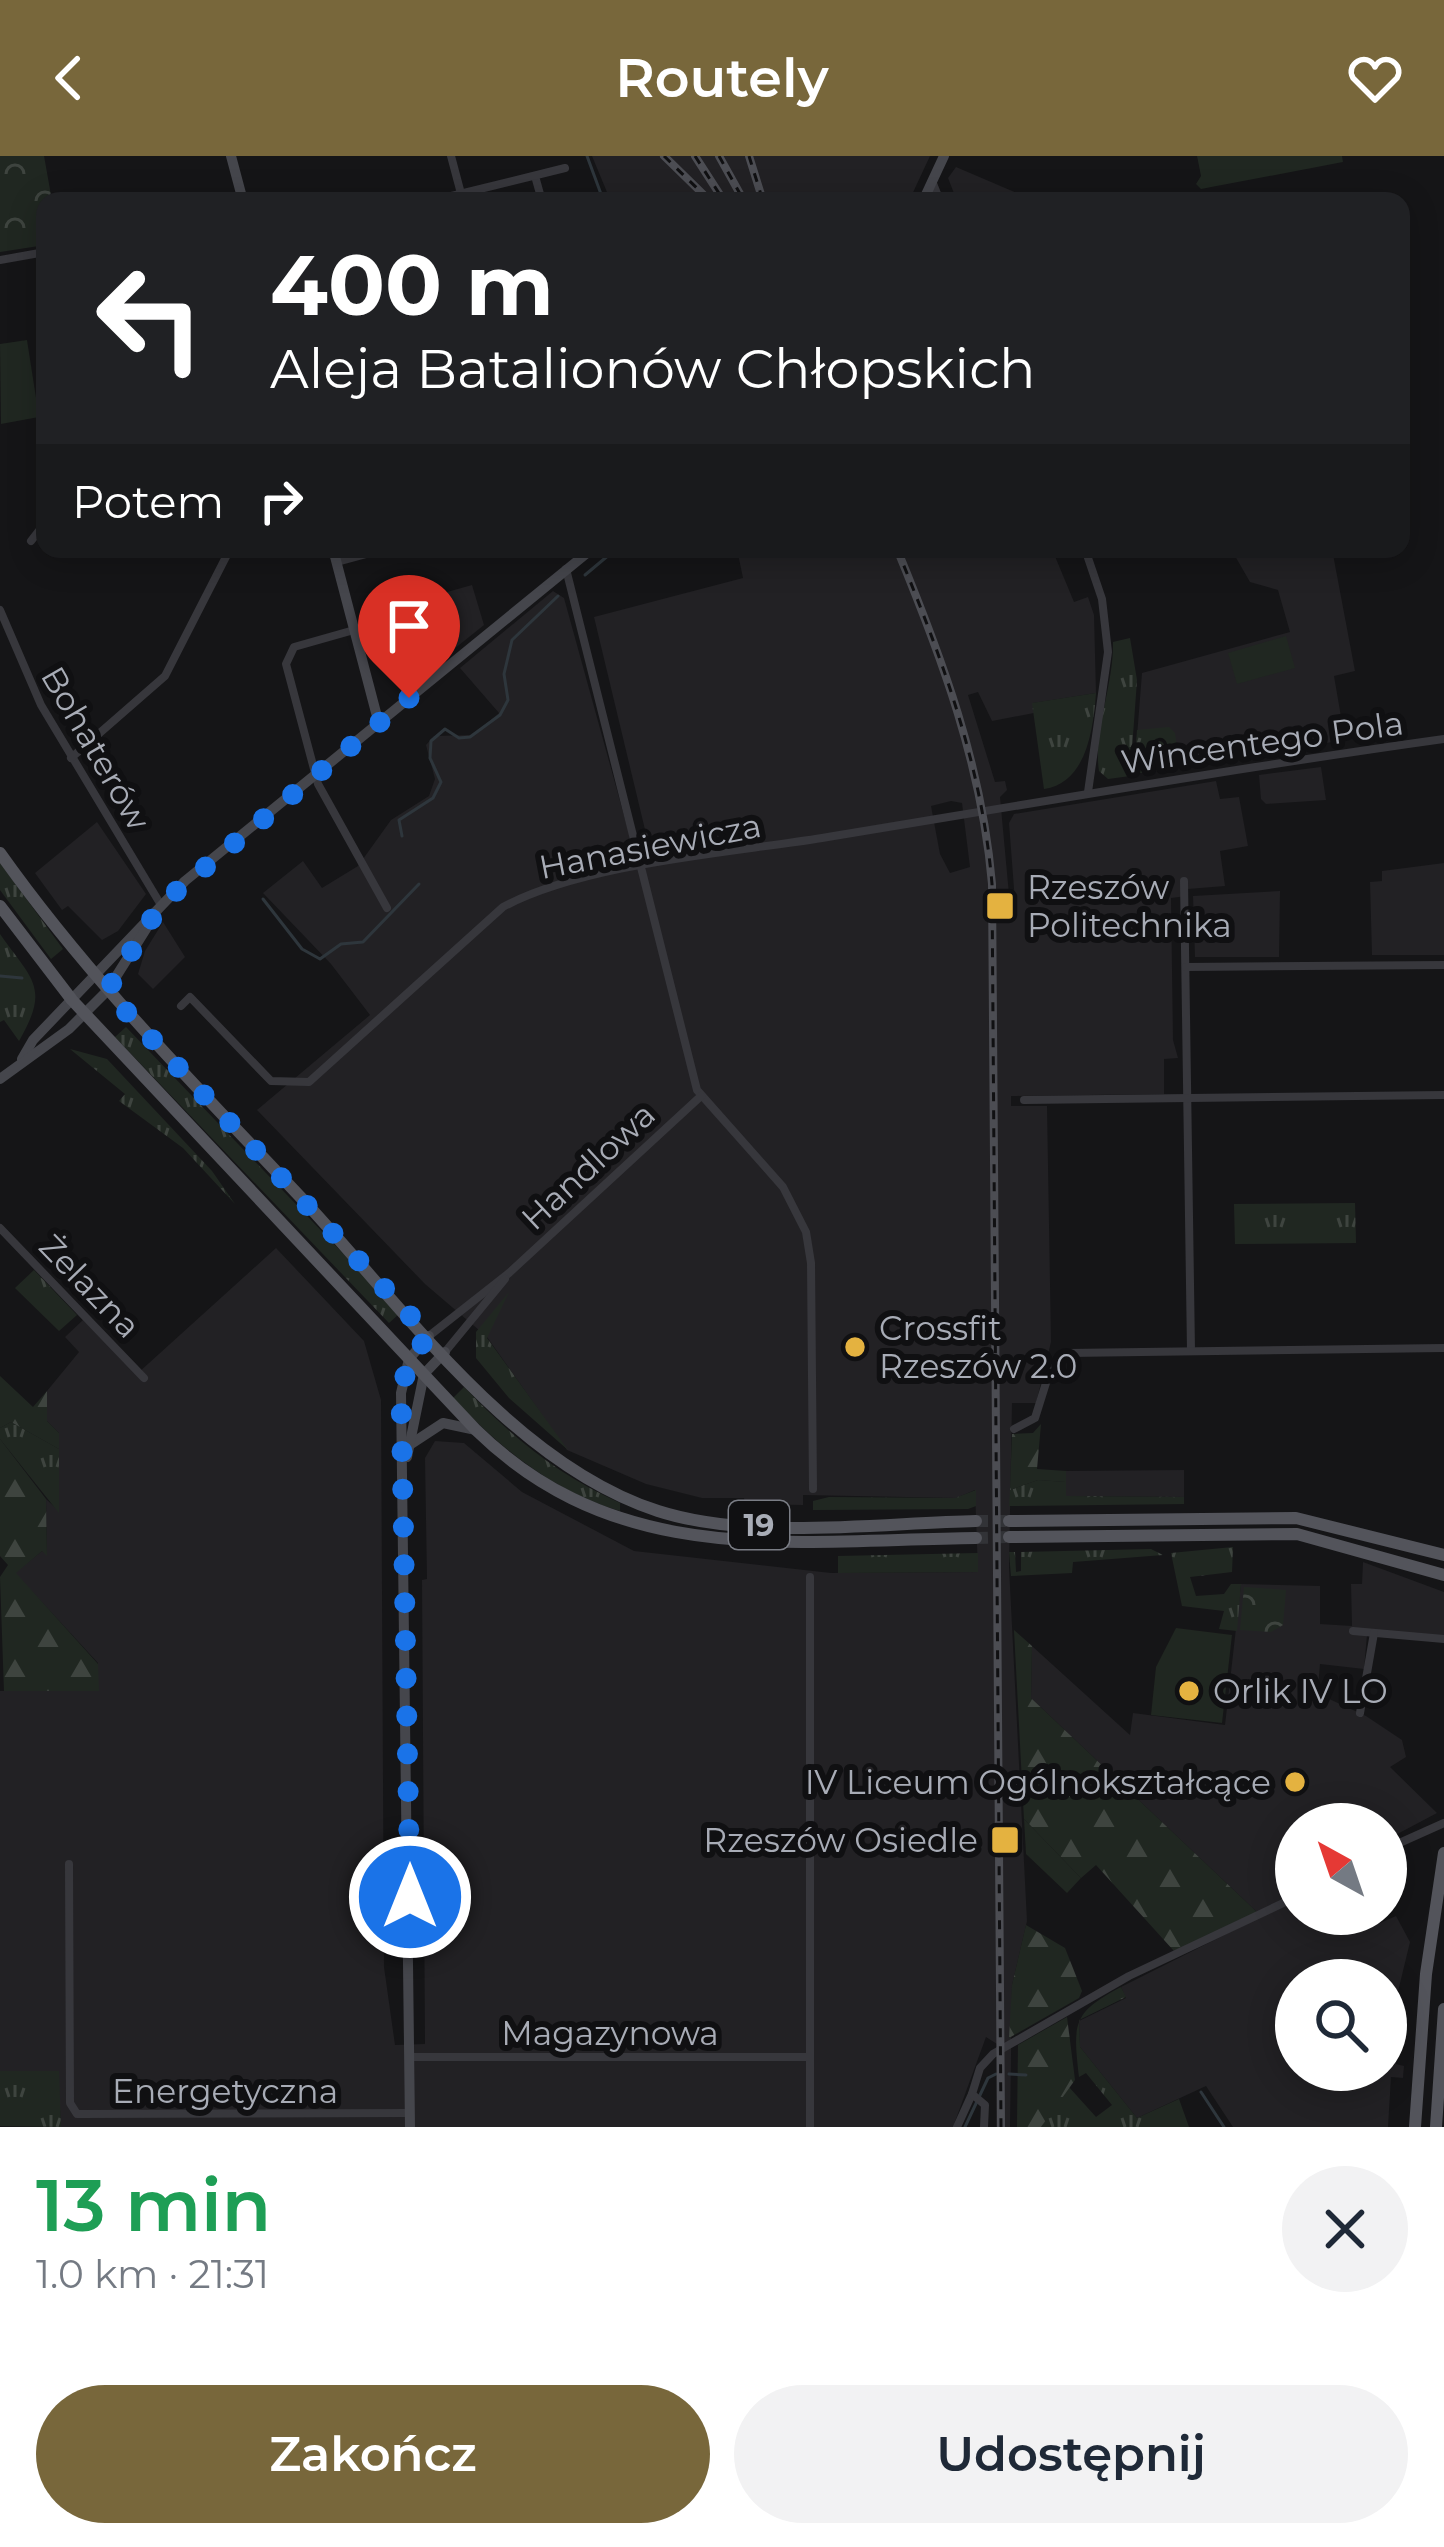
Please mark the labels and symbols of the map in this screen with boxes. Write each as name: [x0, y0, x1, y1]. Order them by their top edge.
pin: [358, 575, 460, 698]
street label: Bohaterów: [33, 659, 159, 837]
street label: Wincentego Pola: [1118, 702, 1406, 782]
street label: Hanasiewicza: [536, 805, 764, 887]
place label: Rzeszów Politechnika: [1027, 867, 1232, 945]
marker: Rzeszów Politechnika: [984, 890, 1016, 922]
street label: Handlowa: [513, 1094, 663, 1238]
street label: Żelazna: [31, 1226, 149, 1346]
place label: Crossfit Rzeszów 2.0: [879, 1308, 1077, 1386]
marker: Crossfit Rzeszów 2.0: [842, 1334, 868, 1360]
road number: 19: [729, 1501, 789, 1549]
place label: Orlik IV LO: [1213, 1671, 1388, 1711]
marker: Orlik IV LO: [1176, 1678, 1202, 1704]
place label: IV Liceum Ogólnokształcące: [805, 1762, 1271, 1802]
marker: IV Liceum Ogólnokształcące: [1282, 1769, 1308, 1795]
north arrow: [1275, 1803, 1407, 1935]
place label: Rzeszów Osiedle: [703, 1820, 978, 1860]
marker: Rzeszów Osiedle: [989, 1824, 1021, 1856]
position arrow: [347, 1834, 473, 1960]
street label: Magazynowa: [501, 2013, 719, 2053]
street label: Energetyczna: [112, 2071, 338, 2111]

